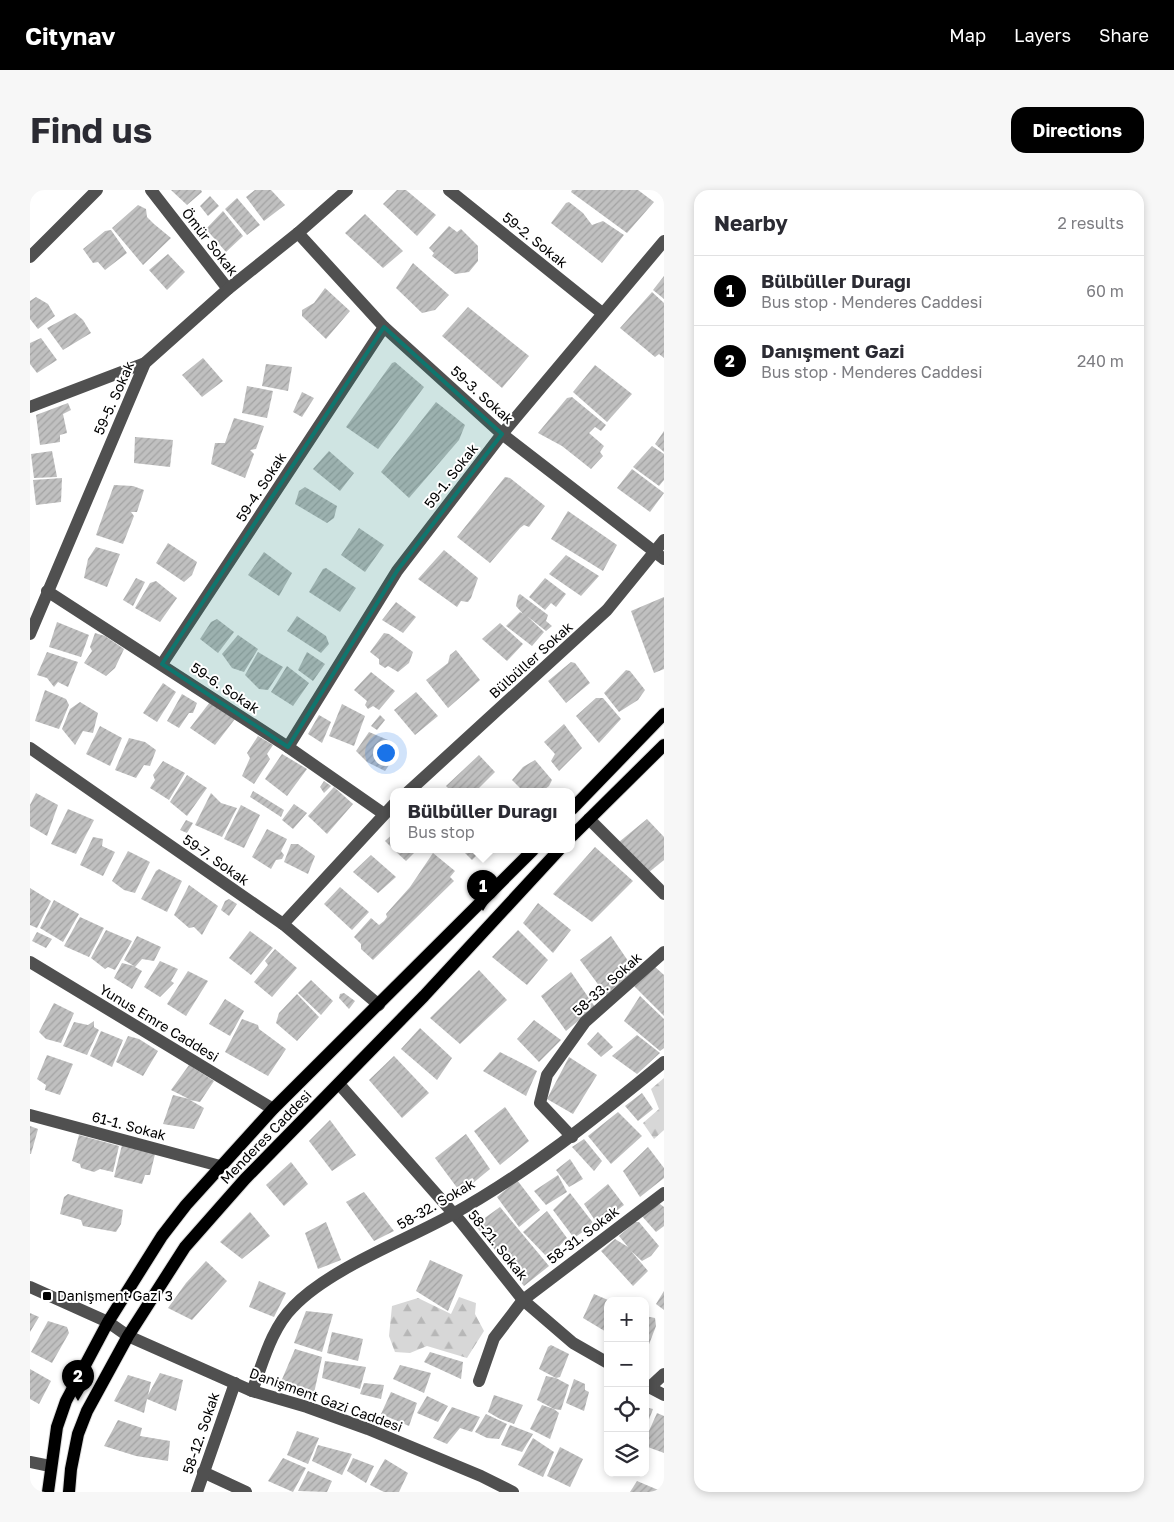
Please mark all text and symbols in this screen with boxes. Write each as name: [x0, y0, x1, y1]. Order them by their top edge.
text: Citynav: [25, 21, 115, 50]
text: Map: [949, 24, 986, 46]
text: Layers: [1014, 24, 1071, 46]
text: Share: [1099, 24, 1149, 46]
button: Directions: [1011, 107, 1144, 153]
text: Find us: [30, 109, 152, 151]
street label: Ömür Sokak: [179, 204, 242, 279]
street label: 59-2. Sokak: [499, 208, 571, 271]
text: Nearby: [714, 210, 788, 236]
text: 2 results: [1058, 213, 1124, 233]
text: Bülbüller Durağı: [761, 269, 911, 292]
text: 1: [726, 281, 734, 301]
text: 60 m: [1086, 281, 1124, 301]
text: Bus stop · Menderes Caddesi: [761, 292, 983, 312]
text: Danışment Gazi: [761, 339, 905, 362]
text: 2: [725, 351, 735, 371]
text: 240 m: [1077, 351, 1124, 371]
street label: 59-5. Sokak: [90, 358, 137, 437]
street label: 59-3. Sokak: [447, 362, 517, 427]
text: Bus stop · Menderes Caddesi: [761, 362, 983, 382]
street label: 59-1. Sokak: [420, 440, 481, 511]
street label: 59-4. Sokak: [232, 449, 289, 525]
street label: Bülbüller Sokak: [485, 618, 576, 701]
street label: 59-6. Sokak: [188, 658, 263, 717]
your location: [373, 740, 399, 766]
popup: [390, 788, 575, 853]
text: Bülbüller Durağı: [408, 799, 558, 822]
text: Bus stop: [408, 822, 475, 842]
street label: 59-7. Sokak: [180, 831, 253, 889]
pin: 1: [467, 870, 499, 911]
street label: 58-33. Sokak: [569, 948, 645, 1019]
street label: Yunus Emre Caddesi: [96, 980, 222, 1065]
street label: Menderes Caddesi: [217, 1086, 315, 1187]
street label: 61-1. Sokak: [90, 1107, 168, 1144]
street label: 58-32. Sokak: [394, 1174, 478, 1233]
street label: 58-31. Sokak: [543, 1202, 622, 1267]
street label: 58-21. Sokak: [465, 1206, 532, 1283]
place label: Danişment Gazi 3: [57, 1287, 173, 1304]
marker: Danişment Gazi 3: [41, 1290, 53, 1302]
map controls: [604, 1297, 649, 1477]
button: +: [604, 1297, 649, 1342]
button: −: [604, 1342, 649, 1387]
pin: 2: [62, 1360, 94, 1401]
street label: Danişment Gazi Caddesi: [247, 1364, 405, 1435]
button: locate: [604, 1387, 649, 1432]
street label: 58-12. Sokak: [179, 1390, 223, 1476]
button: layers: [604, 1432, 649, 1477]

